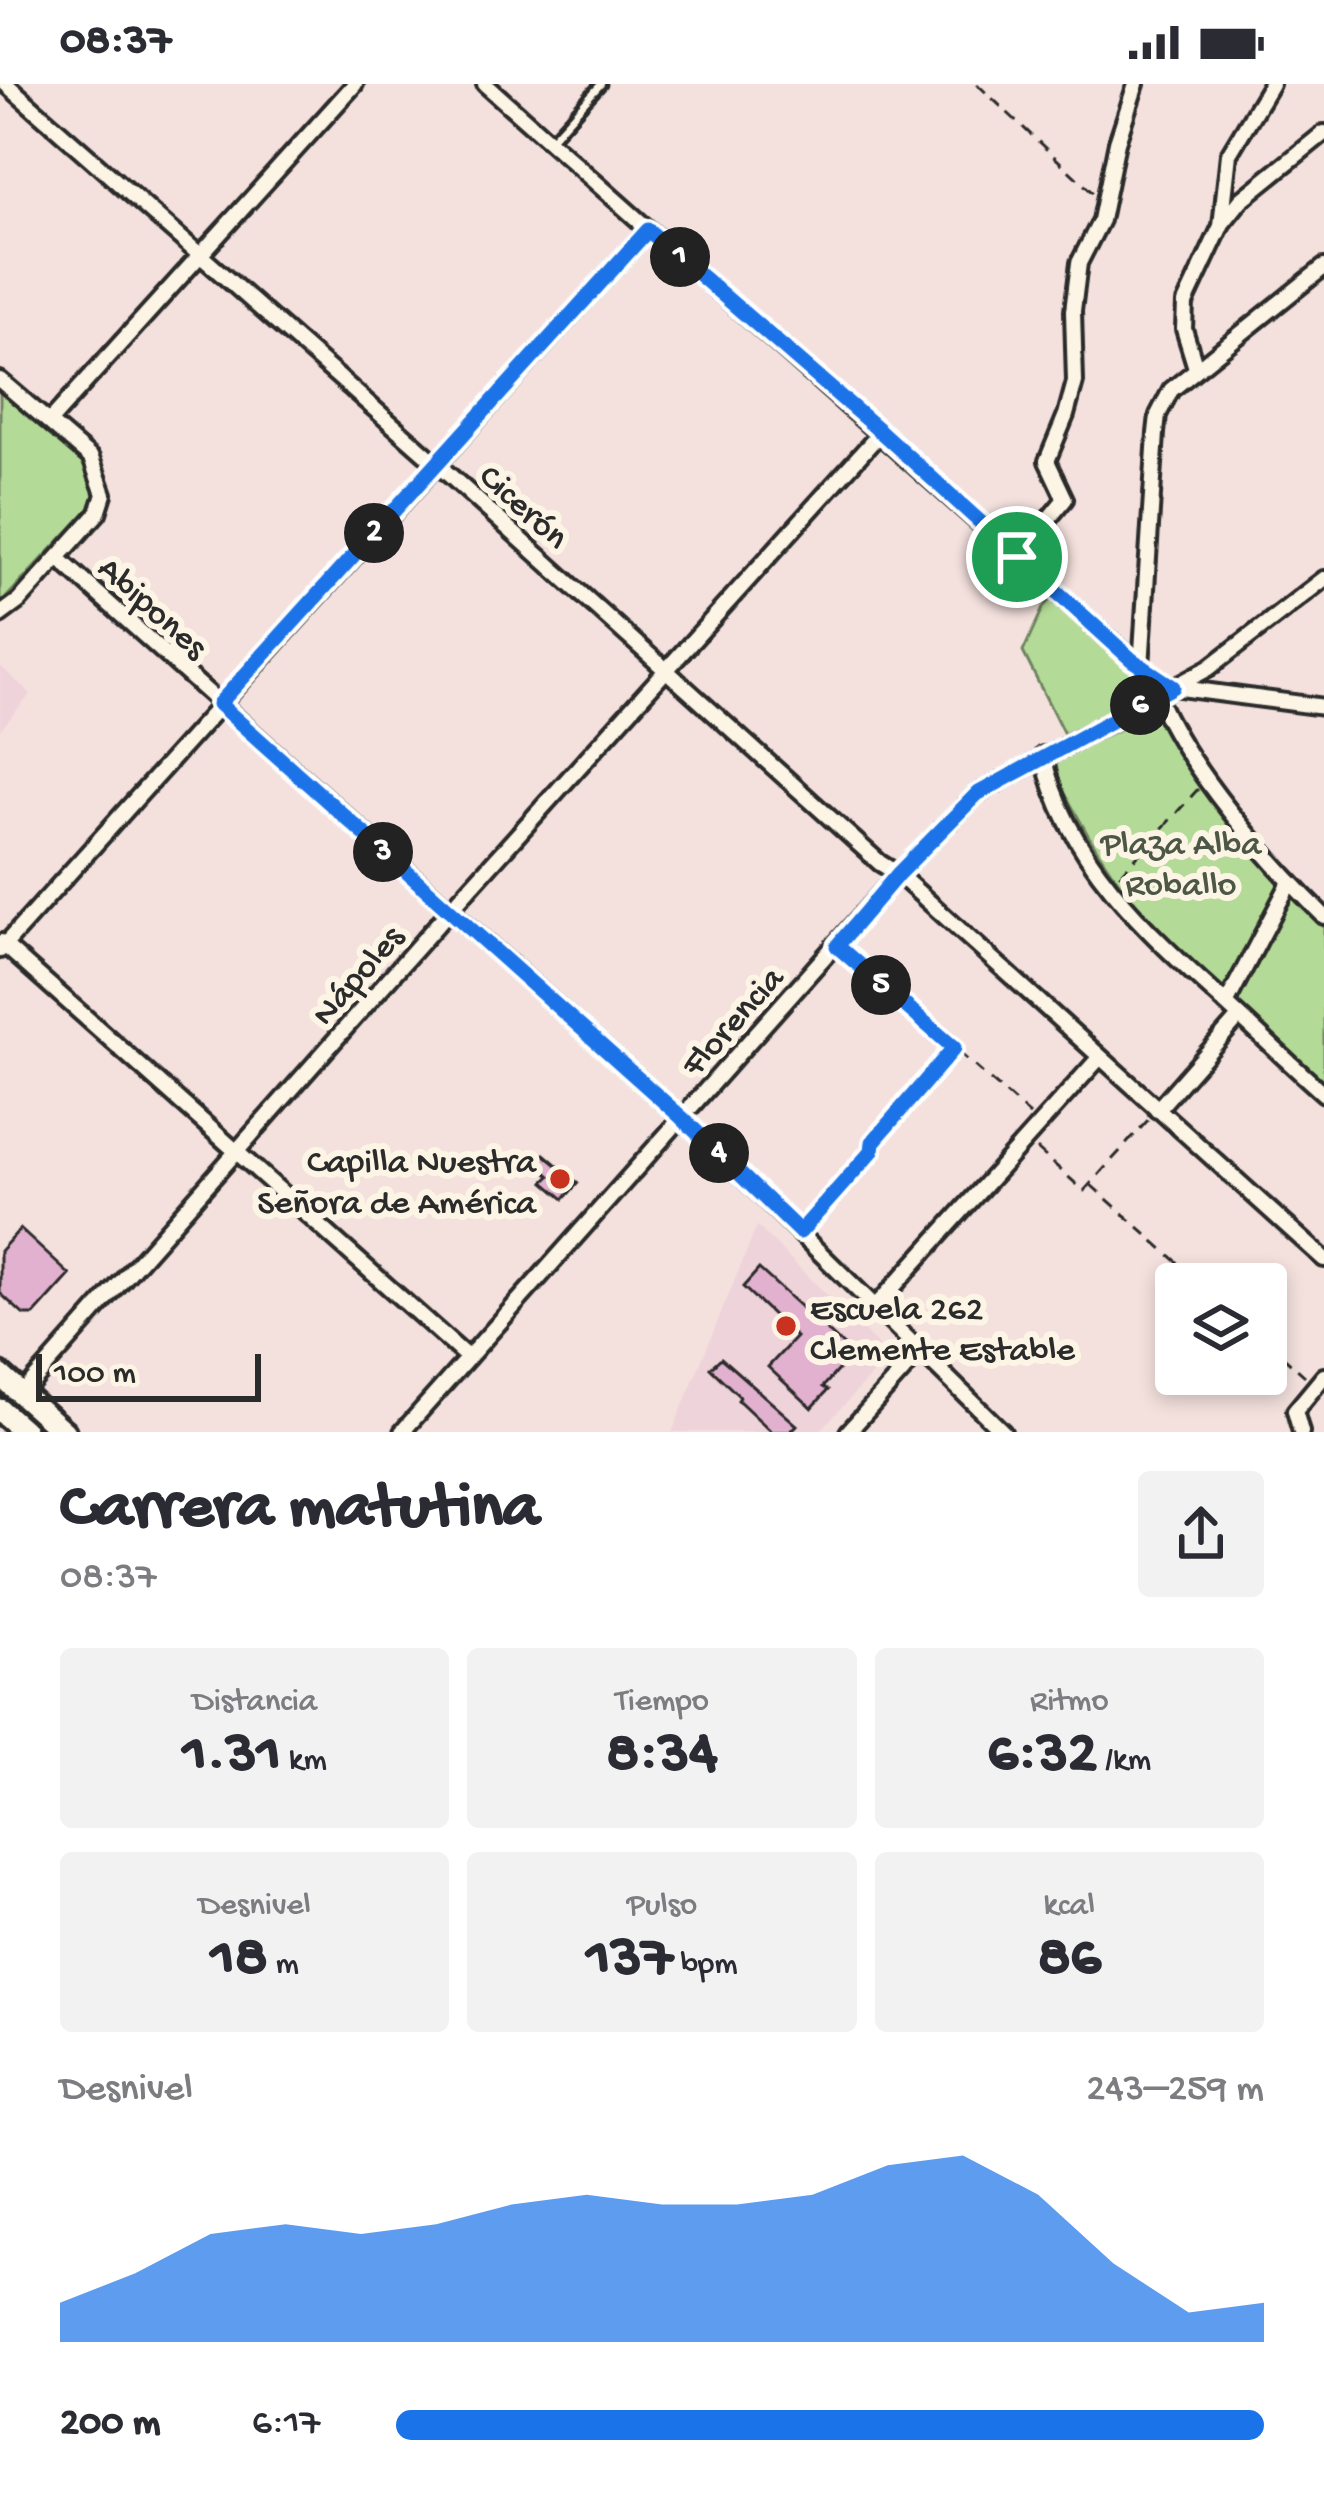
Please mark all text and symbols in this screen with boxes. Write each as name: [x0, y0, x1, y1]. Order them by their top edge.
text: 08:37: [60, 16, 171, 69]
pin: 1: [650, 227, 710, 287]
text: 1: [673, 238, 687, 276]
street label: Cicerón: [468, 457, 576, 560]
pin: 2: [344, 503, 404, 563]
pin: [966, 506, 1068, 608]
text: 2: [366, 514, 382, 552]
icon: arrive: [984, 524, 1050, 590]
street label: Abipones: [87, 549, 216, 672]
pin: 6: [1110, 675, 1170, 735]
text: 6: [1132, 686, 1148, 724]
pin: 3: [353, 822, 413, 882]
park label: Plaza Alba Roballo: [1100, 825, 1262, 909]
text: 3: [374, 833, 392, 871]
street label: Nápoles: [304, 917, 417, 1037]
pin: 5: [851, 955, 911, 1015]
street label: Florencia: [674, 959, 796, 1088]
text: 5: [872, 966, 890, 1004]
pin: 4: [689, 1123, 749, 1183]
text: 4: [711, 1134, 727, 1172]
place label: Capilla Nuestra Señora de América: [257, 1143, 537, 1227]
marker: Capilla Nuestra Señora de América: [547, 1166, 573, 1192]
map controls: [1155, 1263, 1287, 1395]
button: layers: [1155, 1263, 1287, 1395]
place label: Escuela 262 Clemente Estable: [810, 1290, 1075, 1374]
marker: Escuela 262 Clemente Estable: [773, 1313, 799, 1339]
scale bar: [36, 1348, 261, 1401]
text: 100 m: [54, 1356, 136, 1394]
button: share: [1138, 1471, 1264, 1597]
text: Carrera matutina: [60, 1472, 540, 1550]
text: 08:37: [60, 1556, 156, 1602]
text: Distancia: [192, 1684, 317, 1722]
text: Tiempo: [615, 1684, 709, 1722]
text: Ritmo: [1030, 1684, 1109, 1722]
text: 1.31: [182, 1722, 281, 1792]
text: 8:34: [606, 1722, 718, 1792]
text: 6:32: [987, 1722, 1097, 1792]
text: km: [281, 1743, 327, 1781]
text: /km: [1097, 1743, 1151, 1781]
text: Desnivel: [198, 1888, 311, 1926]
text: Pulso: [627, 1888, 697, 1926]
text: kcal: [1044, 1888, 1095, 1926]
text: 18: [210, 1926, 268, 1996]
text: 137: [586, 1926, 673, 1996]
text: 86: [1038, 1926, 1101, 1996]
text: m: [268, 1947, 299, 1985]
text: bpm: [673, 1947, 738, 1985]
text: Desnivel: [60, 2068, 193, 2114]
text: 243–259 m: [1086, 2068, 1264, 2114]
text: 200 m: [60, 2402, 160, 2448]
text: 6:17: [252, 2402, 320, 2448]

